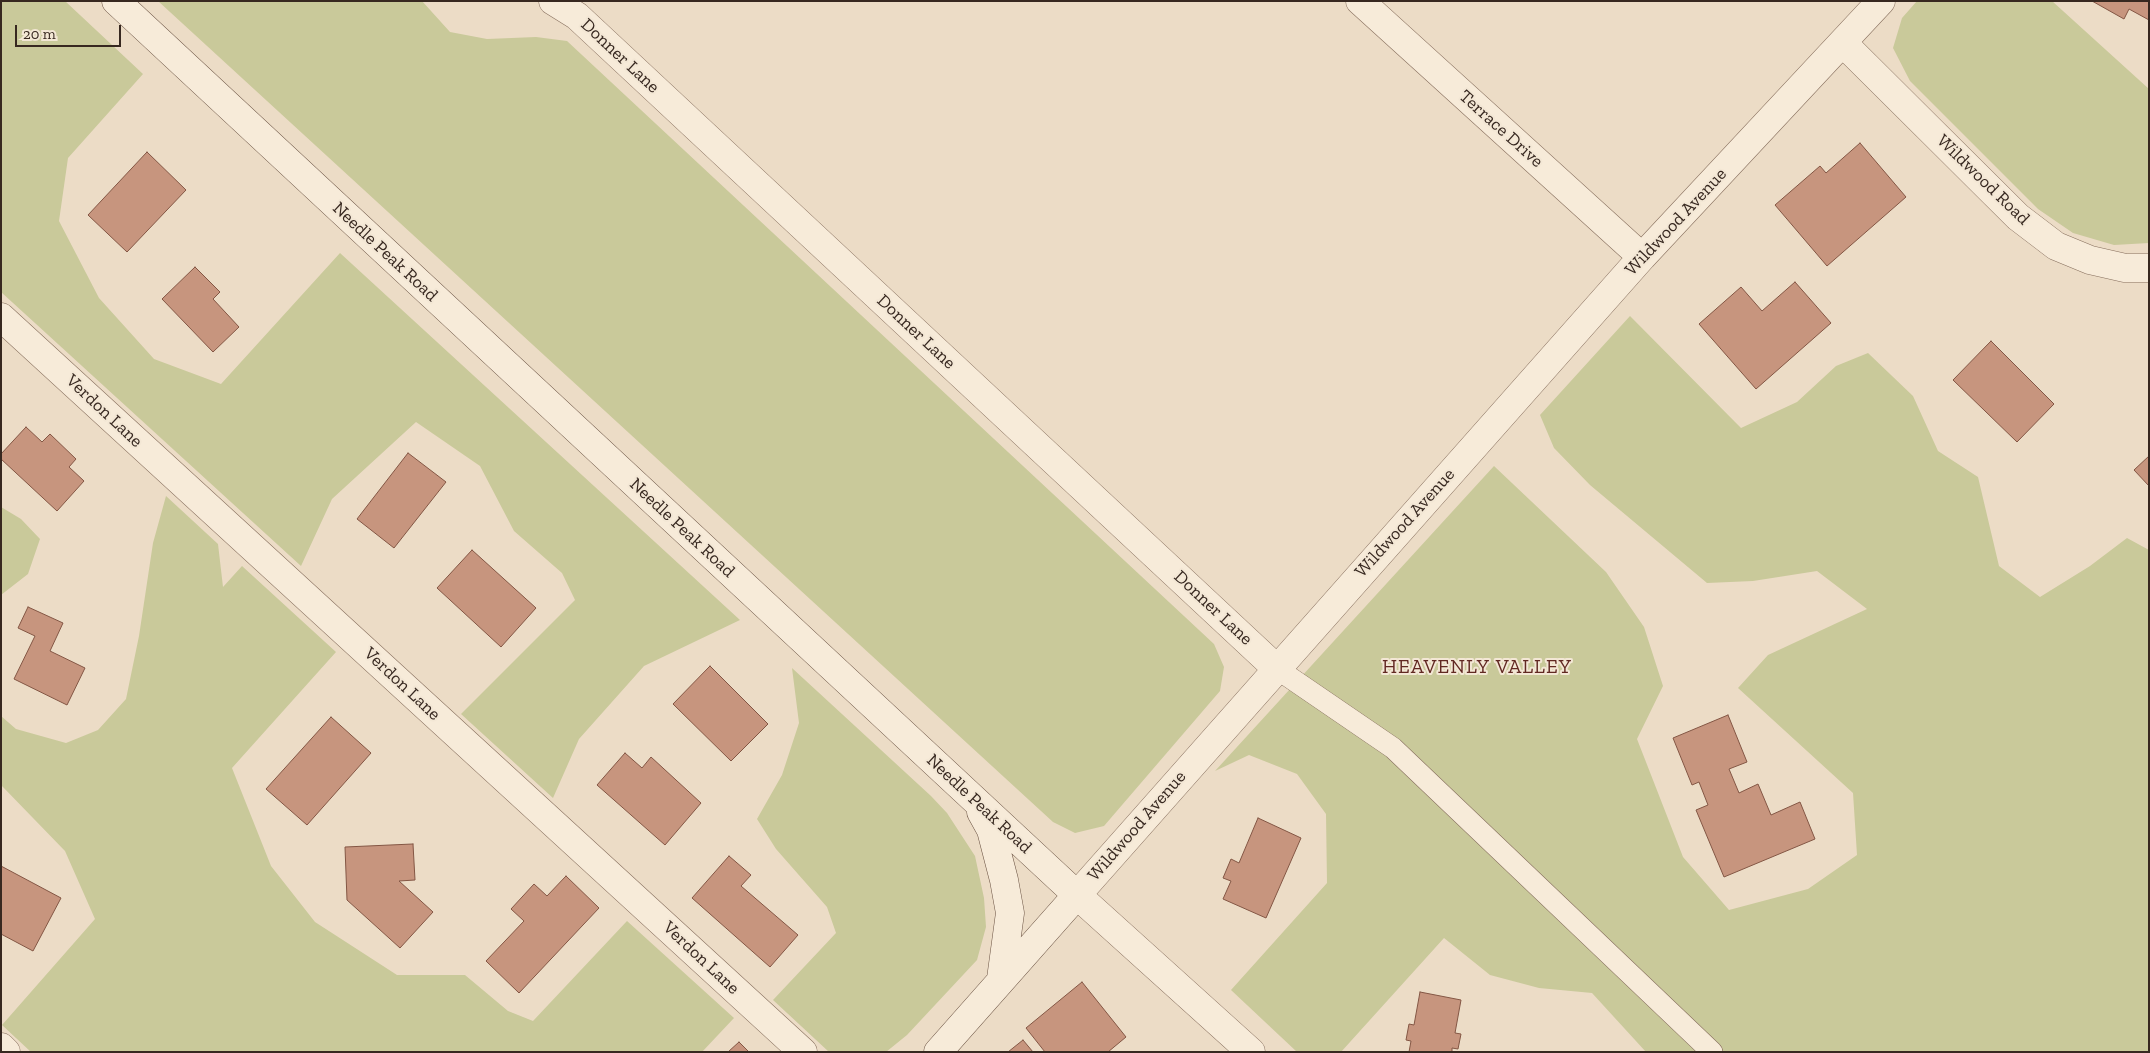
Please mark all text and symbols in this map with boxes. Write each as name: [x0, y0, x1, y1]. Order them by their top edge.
street label: Donner Lane: [576, 14, 664, 98]
scale bar: [18, 15, 124, 47]
text: 20 m: [23, 25, 56, 43]
street label: Terrace Drive: [1455, 86, 1547, 172]
street label: Wildwood Road: [1932, 130, 2034, 230]
street label: Wildwood Avenue: [1621, 164, 1731, 280]
street label: Needle Peak Road: [328, 198, 442, 306]
street label: Donner Lane: [872, 290, 960, 374]
street label: Verdon Lane: [61, 370, 147, 452]
street label: Wildwood Avenue: [1350, 464, 1460, 582]
street label: Needle Peak Road: [625, 474, 739, 582]
street label: Donner Lane: [1169, 566, 1257, 650]
street label: Verdon Lane: [359, 643, 445, 725]
district label: HEAVENLY VALLEY: [1380, 655, 1574, 679]
street label: Needle Peak Road: [922, 750, 1036, 858]
street label: Wildwood Avenue: [1083, 766, 1191, 886]
street label: Verdon Lane: [658, 917, 744, 999]

